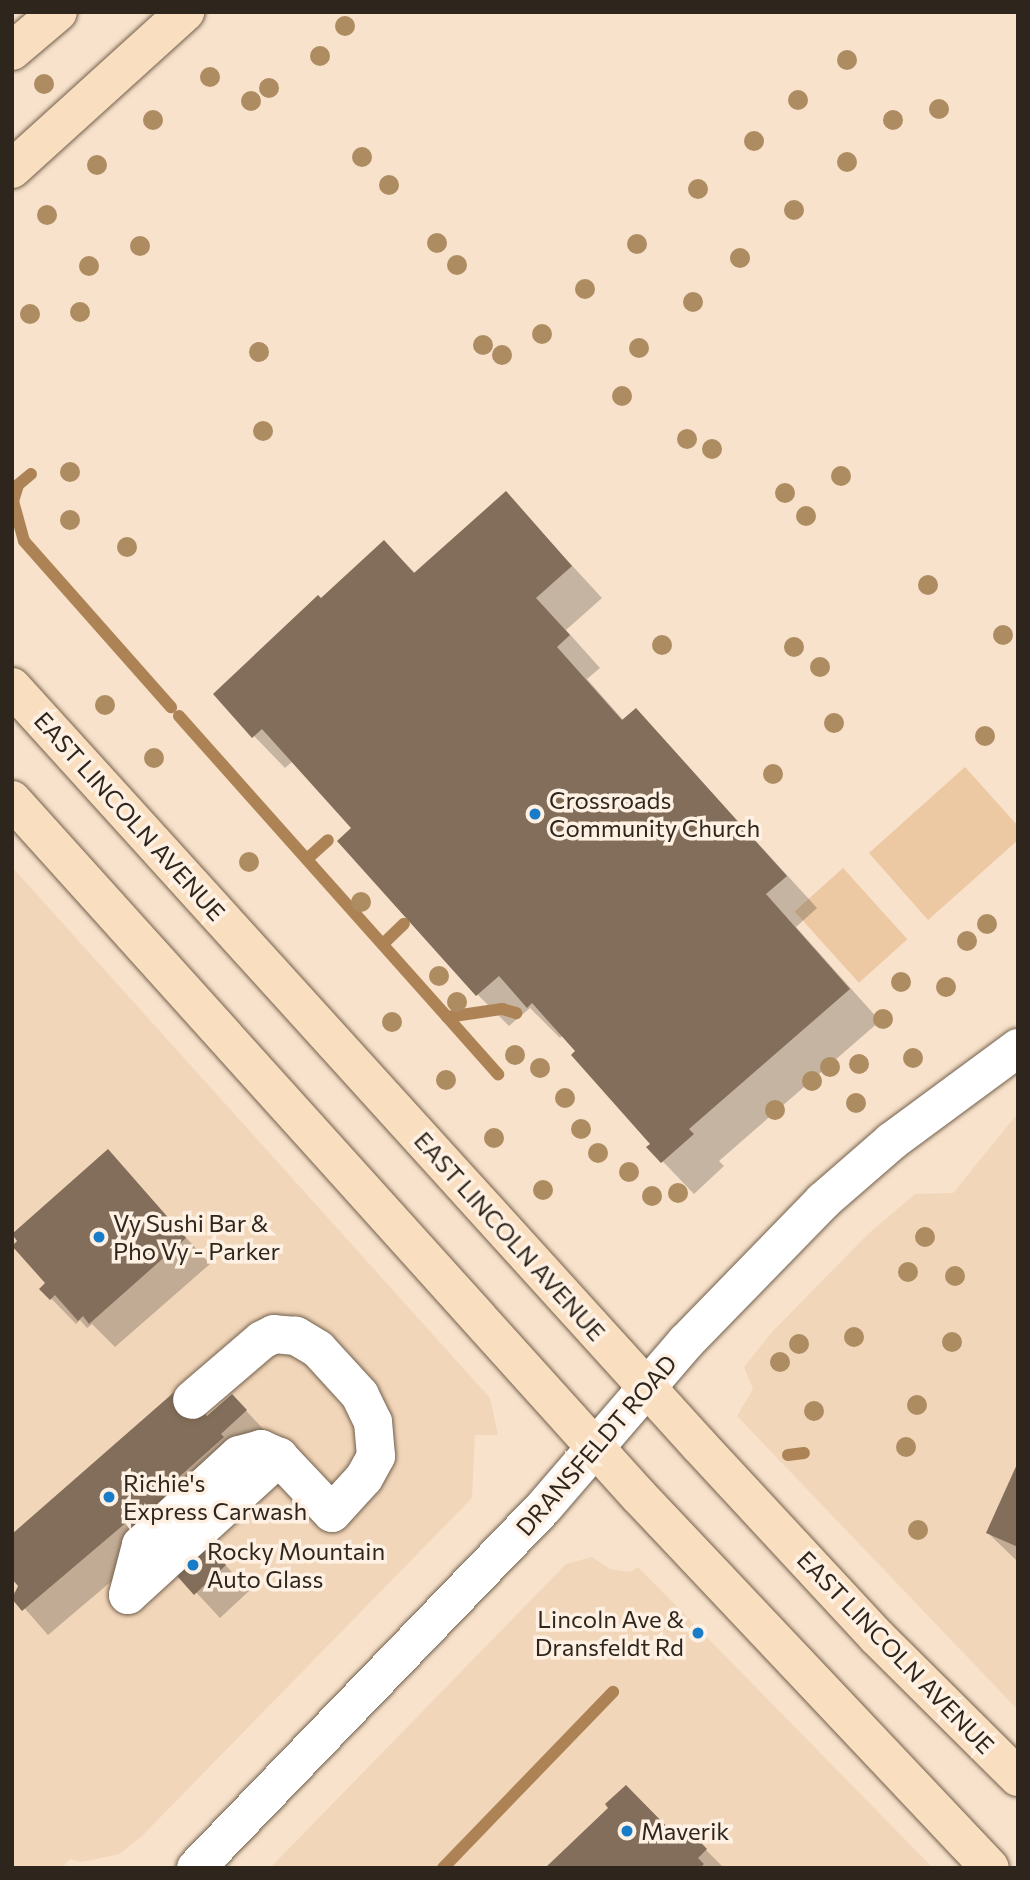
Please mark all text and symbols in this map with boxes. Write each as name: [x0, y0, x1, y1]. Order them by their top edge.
street label: EAST LINCOLN AVENUE: [29, 706, 231, 926]
place label: Crossroads Community Church: [549, 786, 760, 842]
marker: Crossroads Community Church: [527, 806, 543, 822]
street label: EAST LINCOLN AVENUE: [409, 1126, 611, 1346]
place label: Vy Sushi Bar & Pho Vy - Parker: [113, 1209, 280, 1265]
marker: Vy Sushi Bar & Pho Vy - Parker: [91, 1229, 107, 1245]
street label: DRANSFELDT ROAD: [510, 1349, 682, 1541]
place label: Richie's Express Carwash: [123, 1469, 307, 1525]
marker: Richie's Express Carwash: [101, 1489, 117, 1505]
place label: Rocky Mountain Auto Glass: [207, 1537, 385, 1593]
street label: EAST LINCOLN AVENUE: [792, 1545, 1000, 1759]
marker: Rocky Mountain Auto Glass: [185, 1557, 201, 1573]
place label: Lincoln Ave & Dransfeldt Rd: [535, 1605, 684, 1661]
marker: Lincoln Ave & Dransfeldt Rd: [690, 1625, 706, 1641]
place label: Maverik: [641, 1817, 729, 1845]
marker: Maverik: [619, 1823, 635, 1839]

